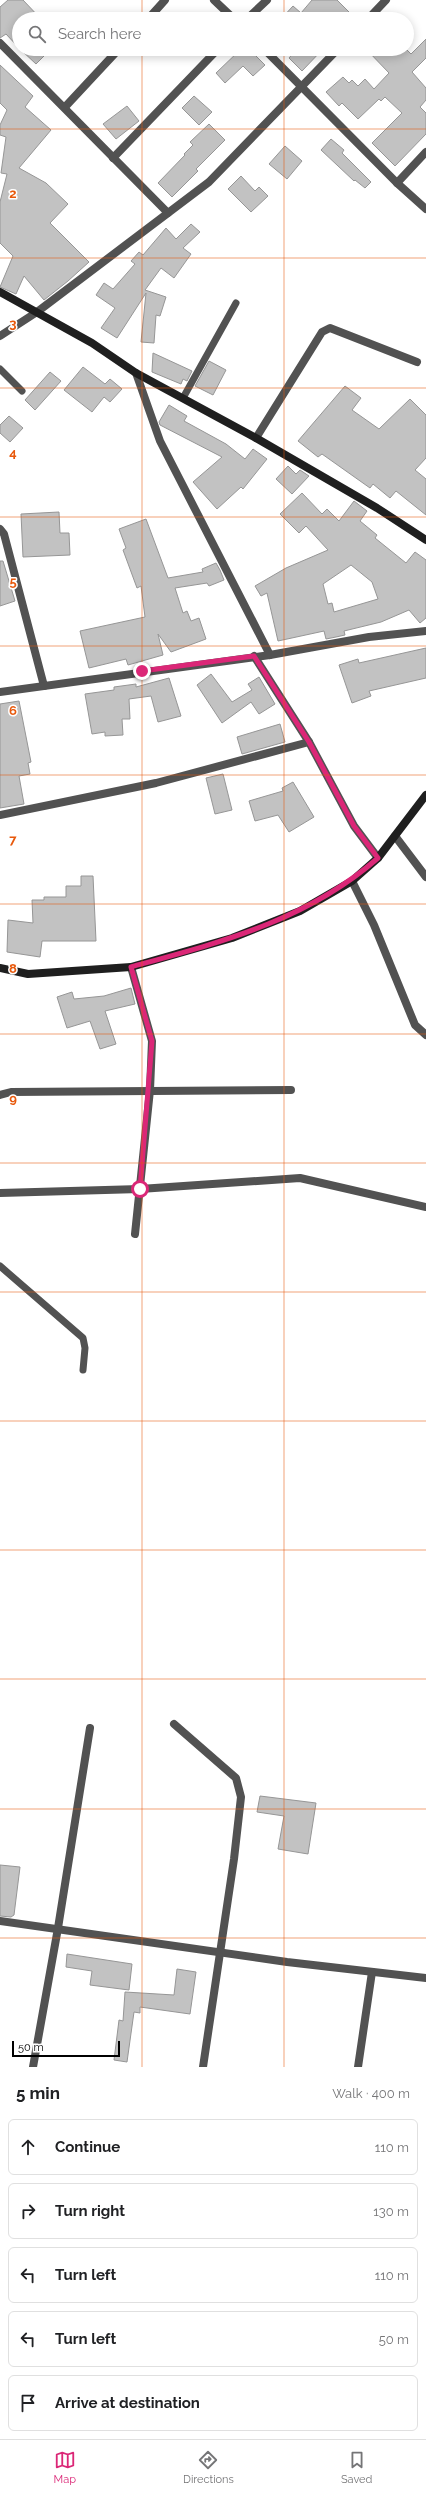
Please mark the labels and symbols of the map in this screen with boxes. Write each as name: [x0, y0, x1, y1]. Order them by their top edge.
text: 2: [9, 186, 17, 201]
text: 3: [9, 316, 17, 331]
text: 4: [9, 445, 17, 460]
text: 5: [9, 574, 17, 589]
route end: [133, 662, 151, 680]
text: 6: [9, 703, 17, 718]
text: 7: [9, 832, 17, 847]
text: 8: [9, 961, 17, 976]
text: 9: [9, 1091, 17, 1106]
route start: [131, 1180, 149, 1198]
scale bar: [12, 2039, 120, 2058]

